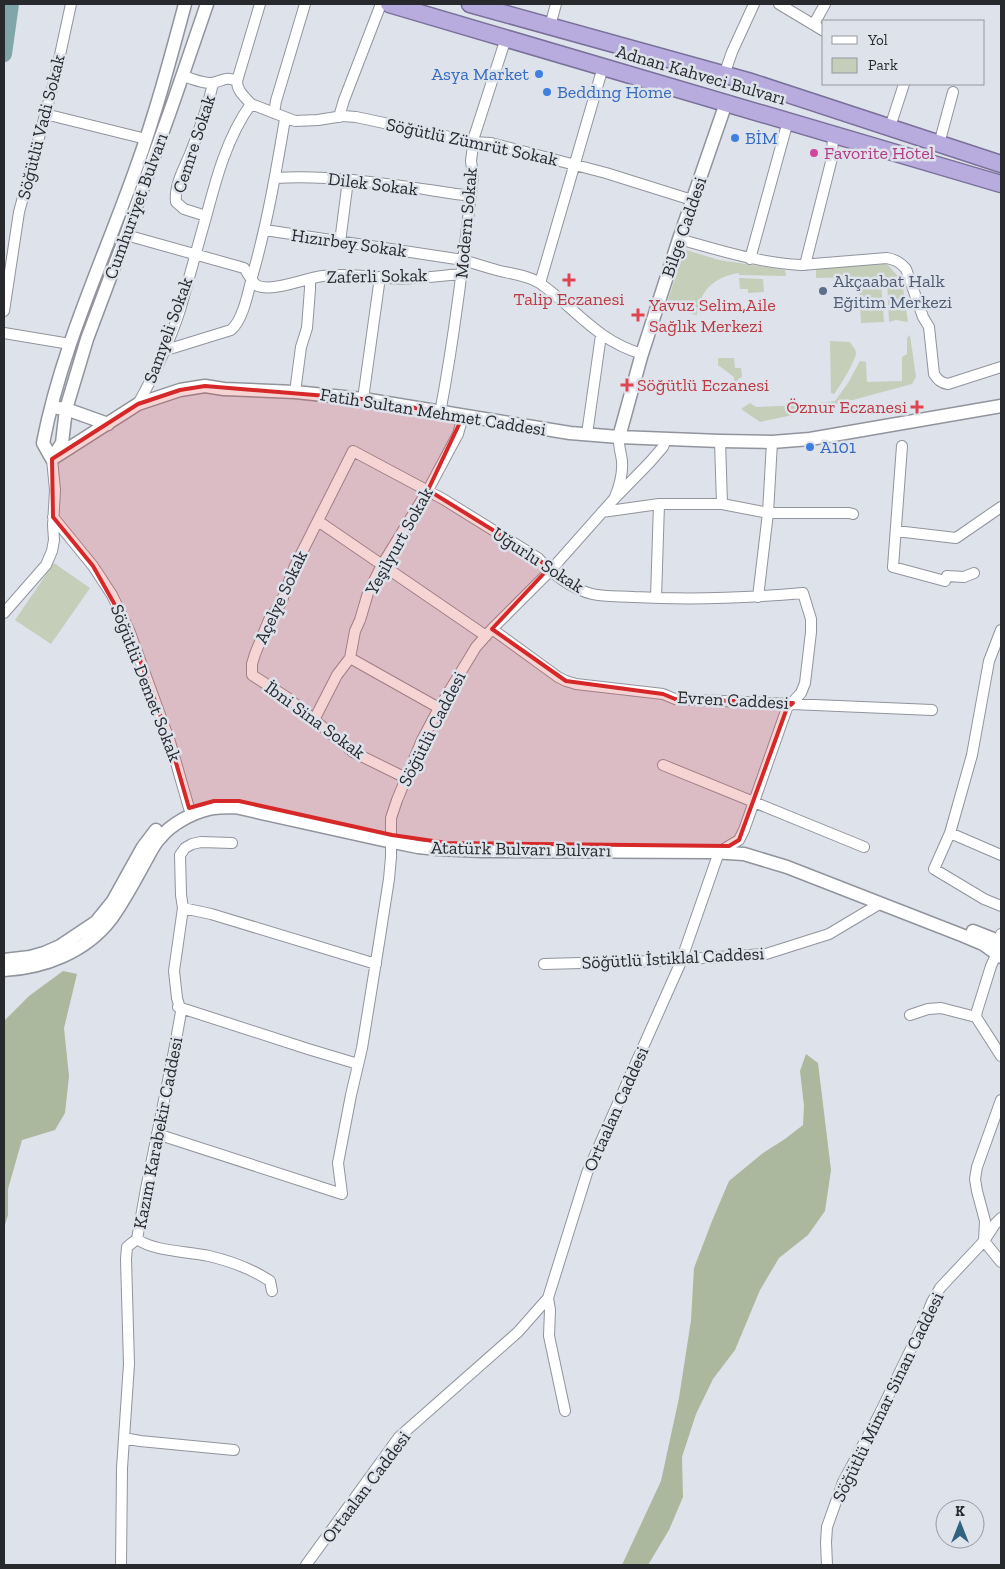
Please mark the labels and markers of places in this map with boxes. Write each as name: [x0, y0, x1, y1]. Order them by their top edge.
place label: Asya Market: [431, 63, 529, 85]
marker: Asya Market: [533, 68, 545, 80]
place label: Beddıng Home: [557, 81, 672, 103]
marker: Beddıng Home: [541, 86, 553, 98]
place label: BİM: [745, 127, 778, 149]
marker: BİM: [729, 132, 741, 144]
place label: Favorite Hotel: [824, 142, 935, 164]
marker: Favorite Hotel: [808, 147, 820, 159]
place label: Akçaabat Halk Eğitim Merkezi: [833, 270, 952, 313]
marker: Talip Eczanesi: [563, 274, 575, 286]
marker: Akçaabat Halk Eğitim Merkezi: [817, 285, 829, 297]
place label: Talip Eczanesi: [514, 288, 624, 310]
place label: Yavuz Selim,Aile Sağlık Merkezi: [648, 294, 776, 337]
marker: Yavuz Selim,Aile Sağlık Merkezi: [631, 308, 645, 322]
place label: Söğütlü Eczanesi: [637, 374, 769, 396]
marker: Söğütlü Eczanesi: [621, 379, 633, 391]
place label: Öznur Eczanesi: [786, 396, 907, 418]
marker: Öznur Eczanesi: [911, 401, 923, 413]
place label: A101: [820, 436, 856, 458]
marker: A101: [804, 441, 816, 453]

